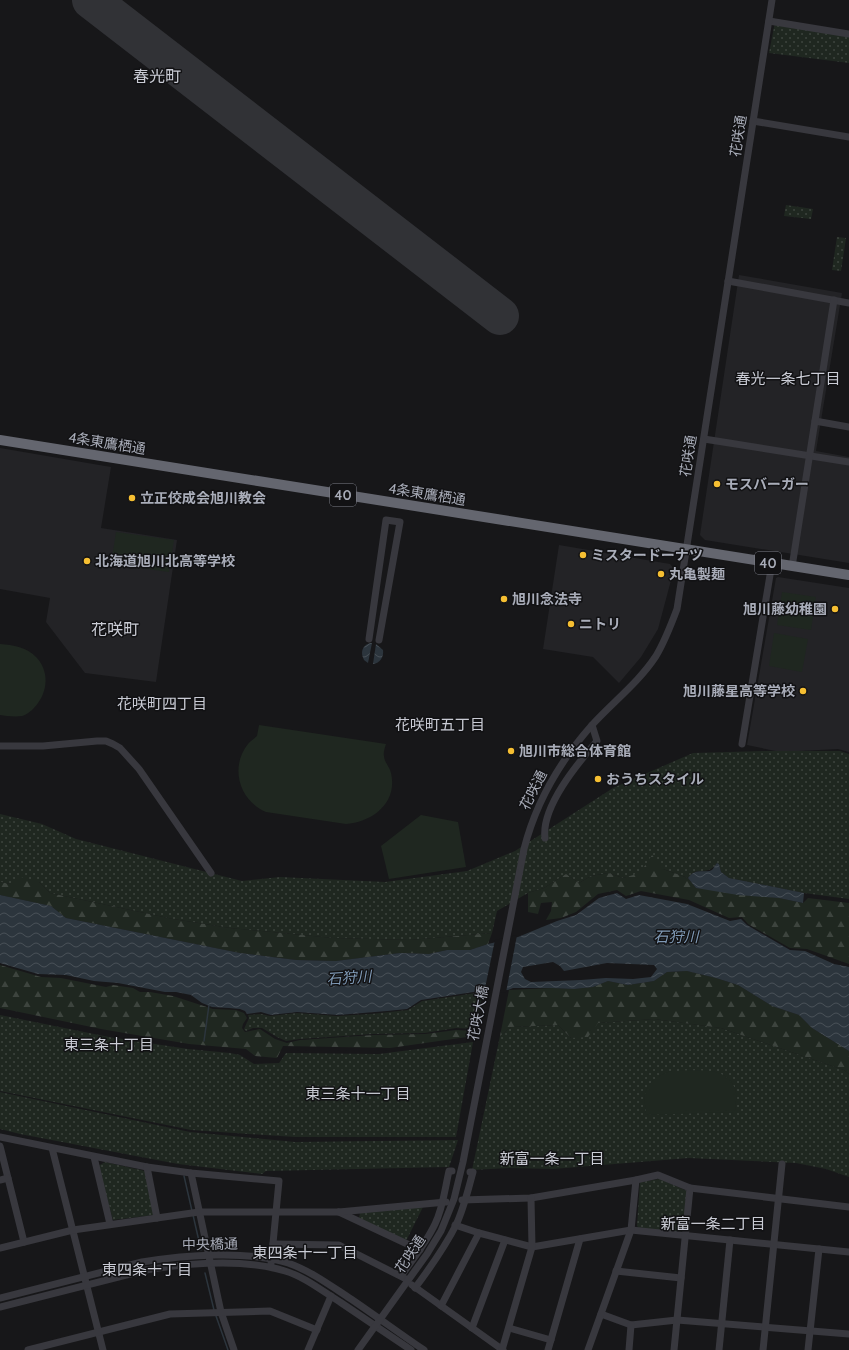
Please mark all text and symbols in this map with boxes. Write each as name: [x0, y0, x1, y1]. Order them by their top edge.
district label: 春光町: [133, 67, 181, 86]
street label: 花咲通: [726, 114, 750, 158]
district label: 春光一条七丁目: [735, 370, 841, 388]
street label: 4条東鷹栖通: [67, 428, 147, 458]
street label: 花咲通: [676, 434, 700, 478]
place label: モスバーガー: [725, 475, 809, 493]
street label: 4条東鷹栖通: [387, 479, 467, 509]
marker: モスバーガー: [712, 479, 722, 489]
road number: 40: [330, 484, 356, 506]
place label: 立正佼成会旭川教会: [140, 489, 266, 507]
marker: 立正佼成会旭川教会: [127, 493, 137, 503]
place label: ミスタードーナツ: [591, 546, 703, 564]
marker: ミスタードーナツ: [578, 550, 588, 560]
place label: 北海道旭川北高等学校: [95, 552, 235, 570]
road number: 40: [755, 552, 781, 574]
marker: 北海道旭川北高等学校: [82, 556, 92, 566]
place label: 丸亀製麺: [669, 565, 725, 583]
marker: 丸亀製麺: [656, 569, 666, 579]
place label: 旭川念法寺: [512, 590, 582, 608]
marker: 旭川念法寺: [499, 594, 509, 604]
place label: 旭川藤幼稚園: [743, 600, 827, 618]
marker: 旭川藤幼稚園: [830, 604, 840, 614]
place label: ニトリ: [579, 615, 621, 633]
marker: ニトリ: [566, 619, 576, 629]
district label: 花咲町: [91, 620, 139, 639]
place label: 旭川藤星高等学校: [683, 682, 795, 700]
marker: 旭川藤星高等学校: [798, 686, 808, 696]
district label: 花咲町四丁目: [117, 695, 207, 713]
district label: 花咲町五丁目: [395, 716, 485, 734]
place label: 旭川市総合体育館: [519, 742, 631, 760]
marker: 旭川市総合体育館: [506, 746, 516, 756]
street label: 花咲通: [515, 767, 551, 813]
place label: おうちスタイル: [606, 770, 704, 788]
marker: おうちスタイル: [593, 774, 603, 784]
water label: 石狩川: [653, 928, 700, 946]
water label: 石狩川: [326, 967, 374, 989]
street label: 花咲大橋: [464, 984, 492, 1042]
district label: 東三条十丁目: [64, 1036, 154, 1054]
district label: 東三条十一丁目: [305, 1085, 411, 1103]
district label: 新富一条一丁目: [499, 1150, 605, 1168]
district label: 新富一条二丁目: [660, 1215, 766, 1233]
street label: 花咲通: [391, 1232, 429, 1276]
street label: 中央橋通: [182, 1235, 238, 1253]
district label: 東四条十一丁目: [252, 1244, 358, 1262]
district label: 東四条十丁目: [102, 1261, 192, 1279]

